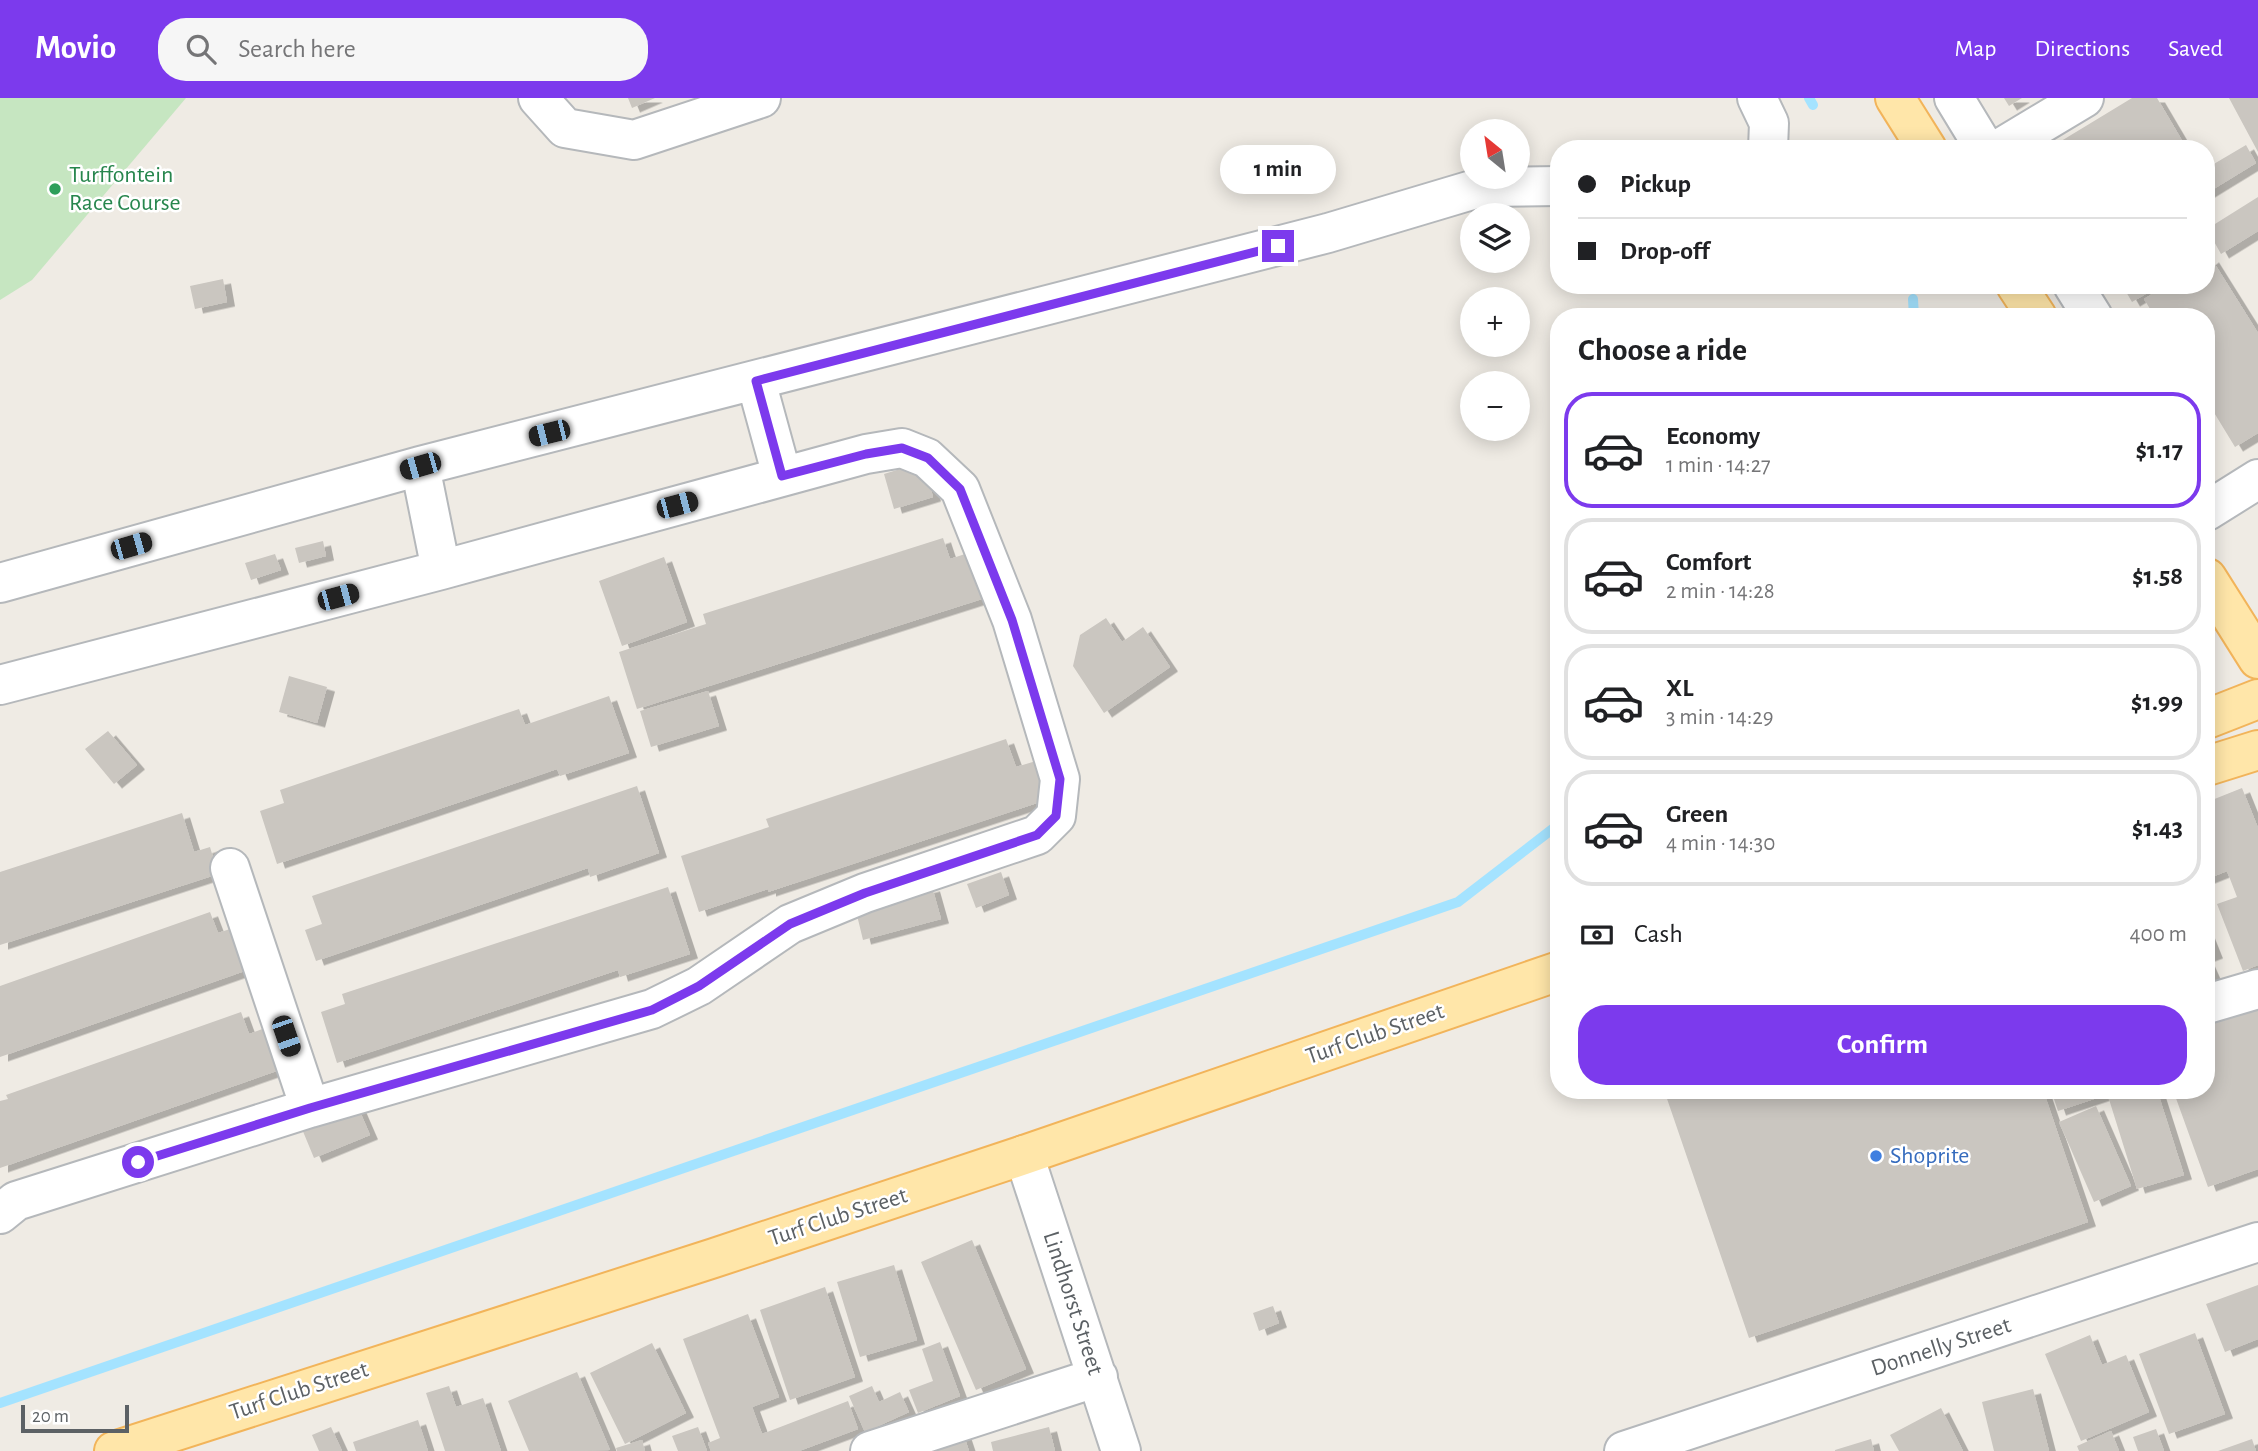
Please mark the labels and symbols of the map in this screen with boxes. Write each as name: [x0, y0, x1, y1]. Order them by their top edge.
north arrow: [1460, 119, 1530, 189]
callout: 1 min: [1220, 144, 1336, 194]
place label: Turffontein Race Course: [69, 163, 181, 215]
marker: Turffontein Race Course: [47, 181, 63, 197]
route end: [1262, 230, 1294, 262]
car: [527, 418, 572, 448]
car: [397, 450, 444, 482]
car: [654, 489, 701, 521]
car: [108, 530, 155, 562]
car: [315, 581, 362, 613]
street label: Turf Club Street: [1303, 999, 1447, 1069]
car: [270, 1013, 303, 1059]
place label: Shoprite: [1890, 1144, 1969, 1168]
route start: [122, 1146, 154, 1178]
marker: Shoprite: [1868, 1148, 1884, 1164]
street label: Turf Club Street: [766, 1183, 911, 1251]
street label: Lindhorst Street: [1039, 1228, 1108, 1378]
street label: Donnelly Street: [1868, 1313, 2014, 1381]
street label: Turf Club Street: [227, 1357, 372, 1425]
scale bar: [21, 1402, 130, 1434]

